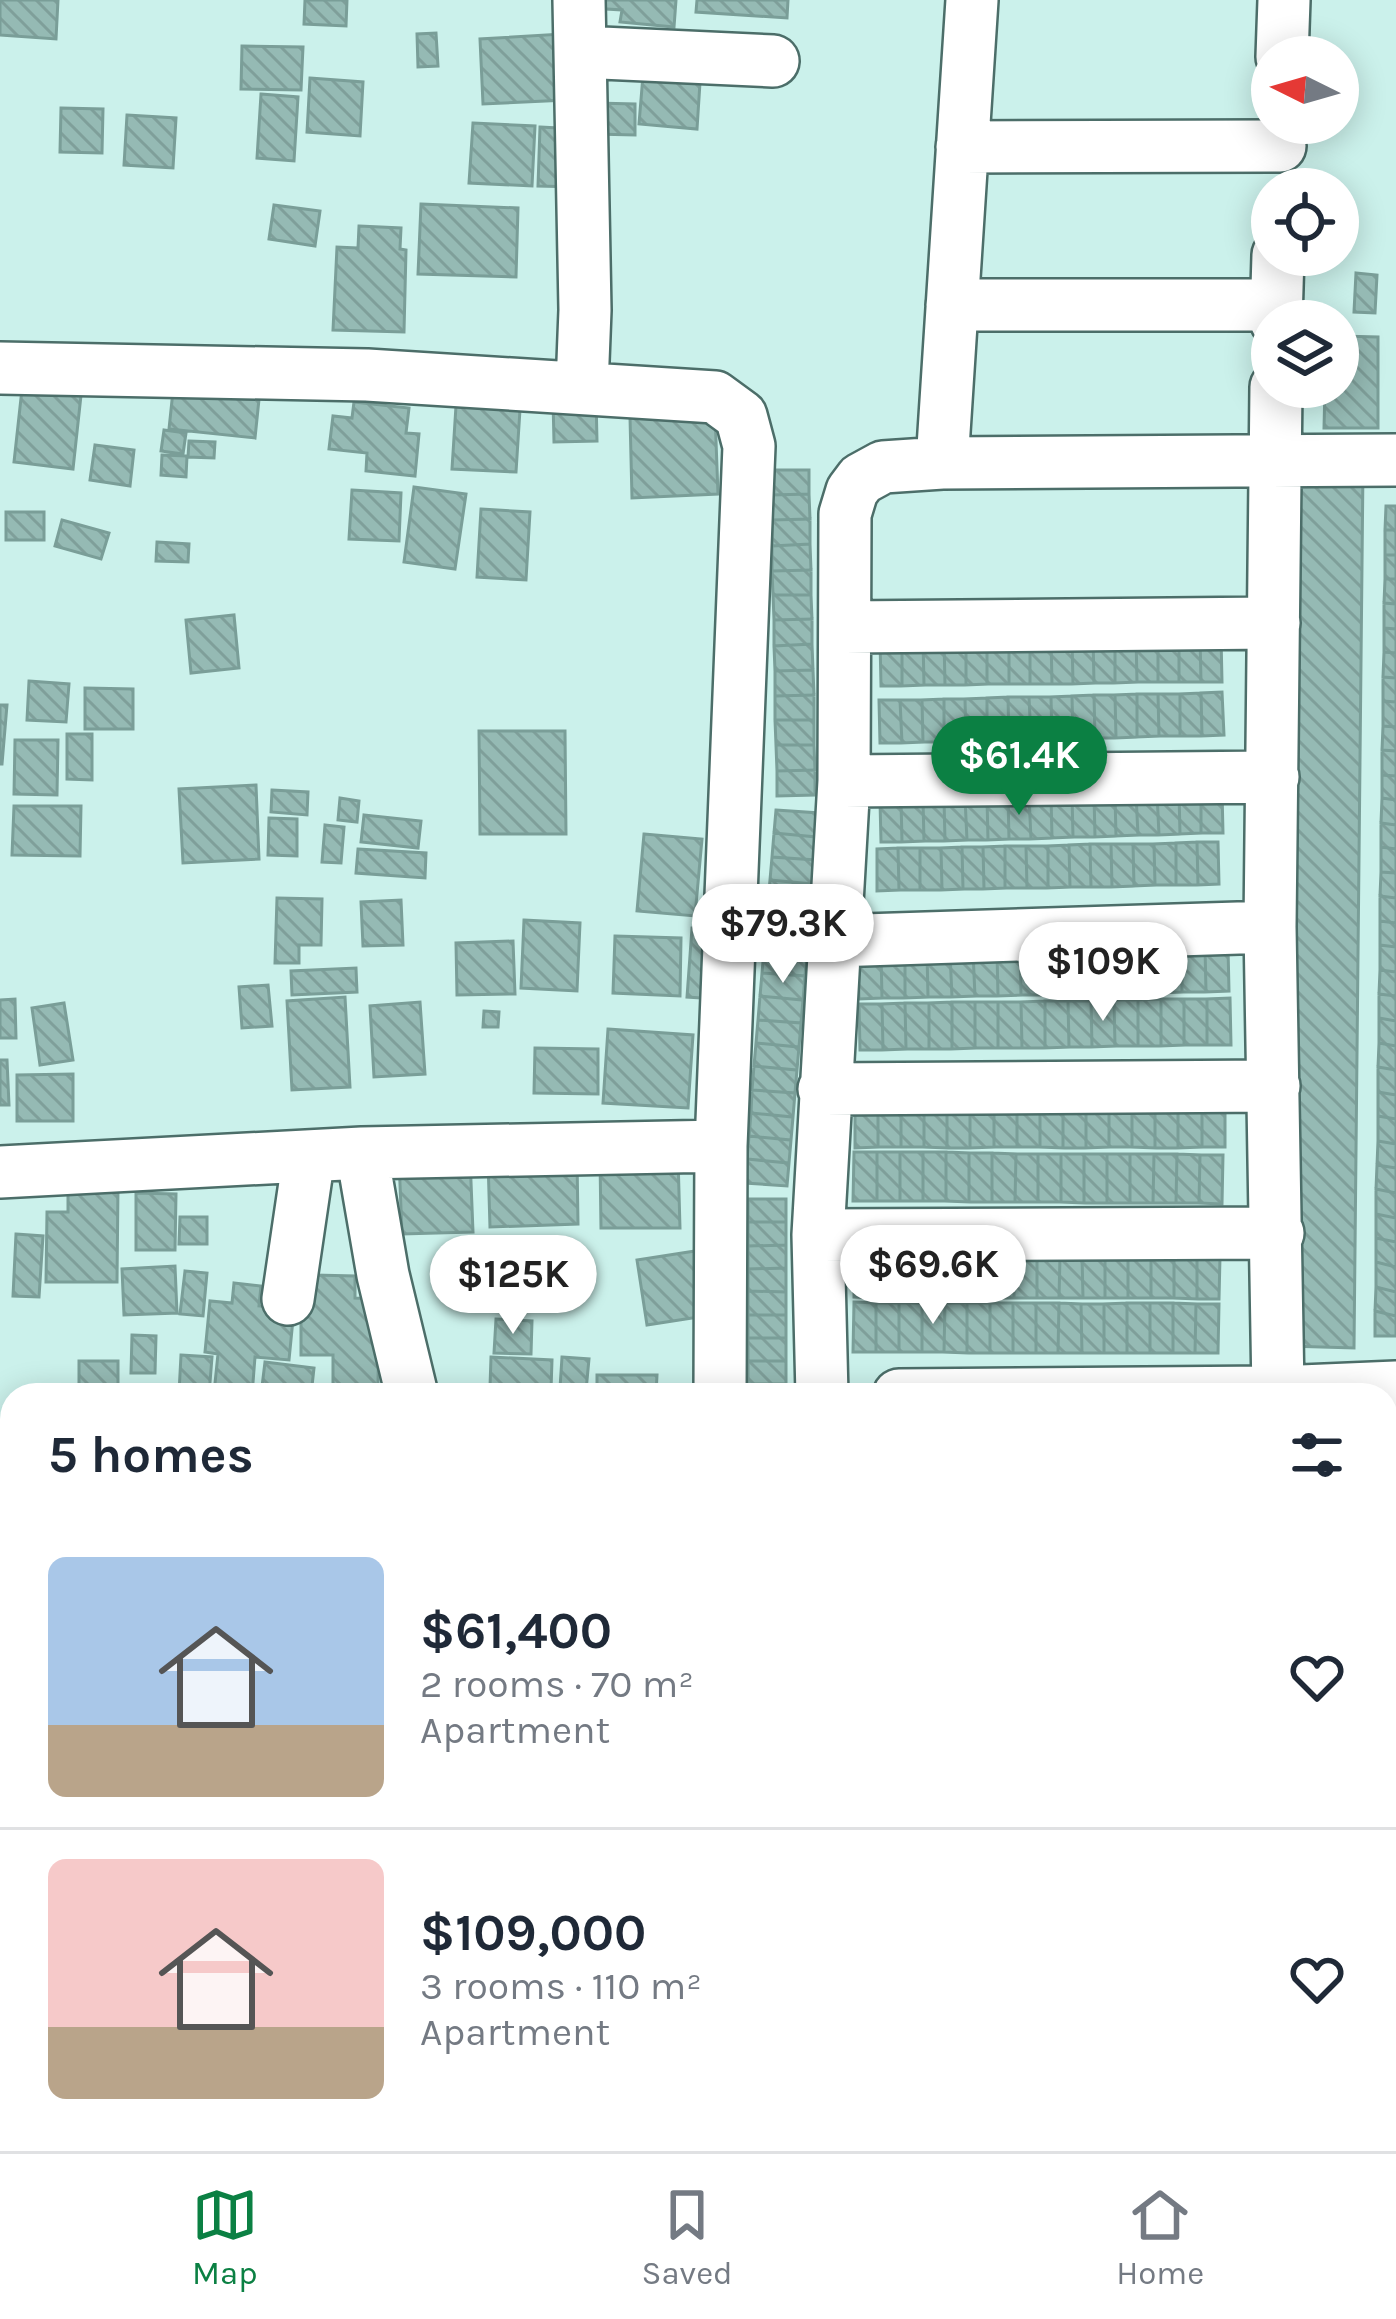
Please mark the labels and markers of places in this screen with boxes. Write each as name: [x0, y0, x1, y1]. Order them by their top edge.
pin: $61.4K: [921, 716, 1117, 818]
pin: $79.3K: [685, 884, 881, 986]
pin: $109K: [1019, 922, 1187, 1024]
pin: $69.6K: [835, 1225, 1031, 1327]
pin: $125K: [429, 1235, 597, 1337]

